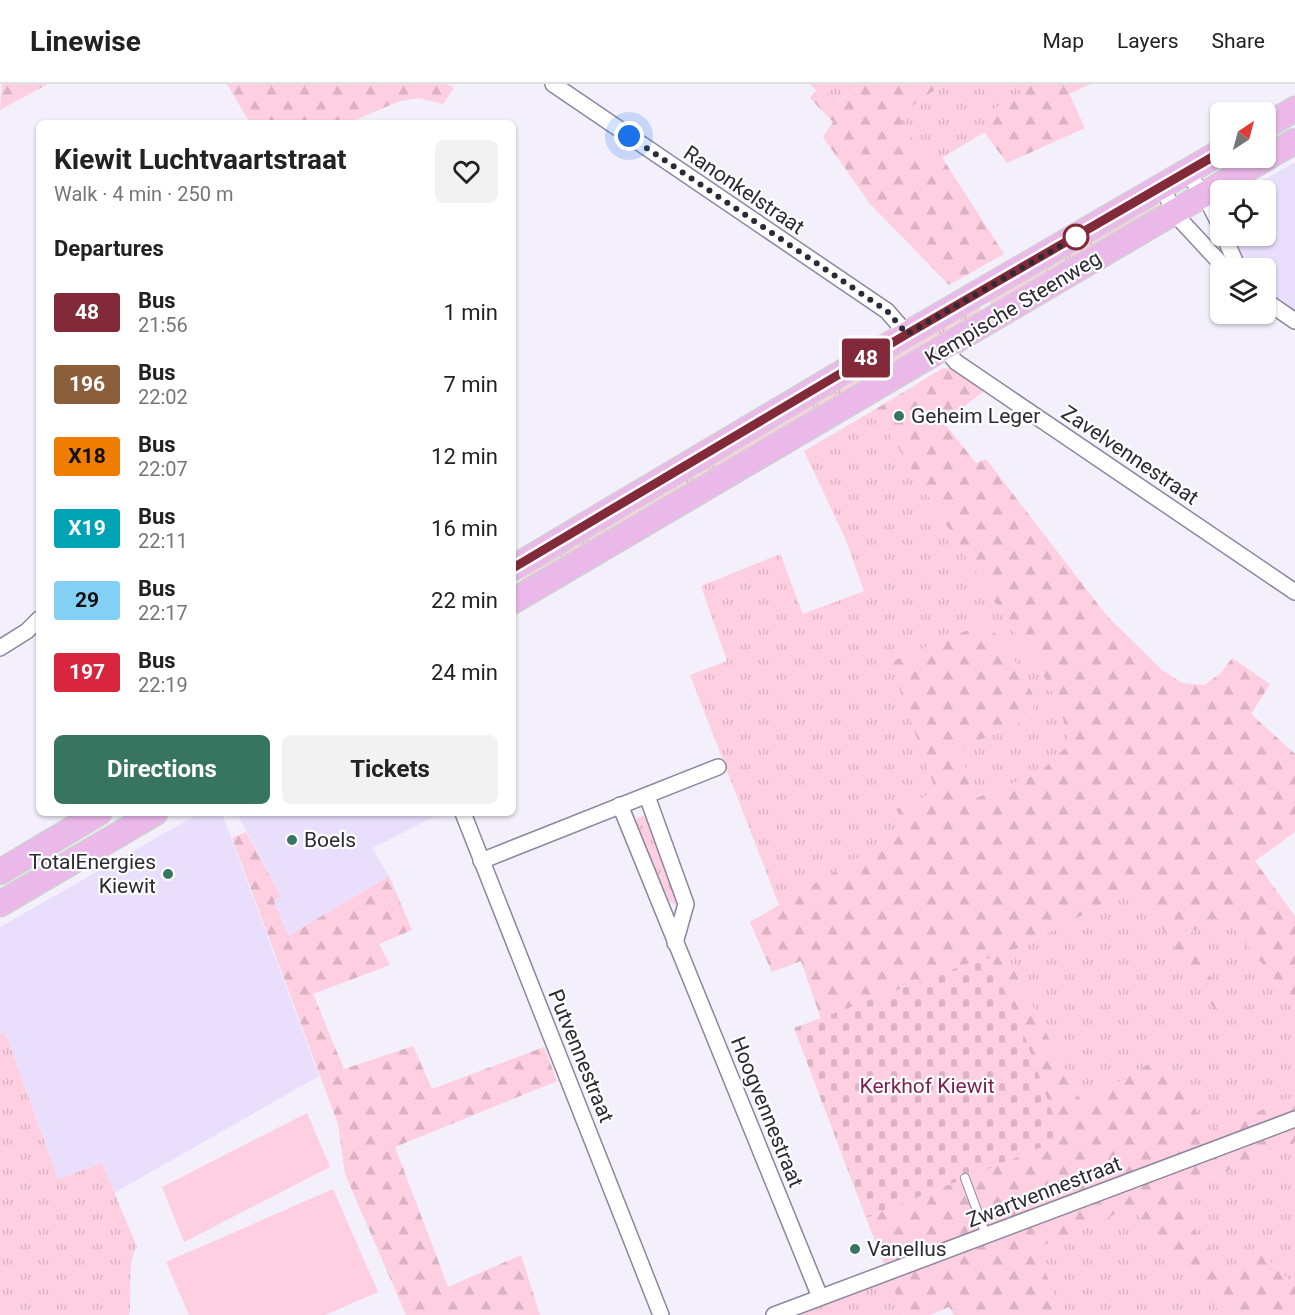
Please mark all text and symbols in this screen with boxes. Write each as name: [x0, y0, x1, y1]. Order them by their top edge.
text: Linewise: [30, 25, 141, 58]
text: Map: [1042, 29, 1084, 53]
text: Layers: [1117, 29, 1178, 53]
text: Share: [1211, 29, 1265, 53]
north arrow: [1210, 102, 1276, 168]
map controls: [1210, 102, 1276, 324]
your location: [614, 121, 644, 151]
button: heart: [435, 140, 498, 203]
street label: Ranonkelstraat: [679, 141, 809, 239]
text: Kiewit Luchtvaartstraat: [54, 143, 346, 176]
button: locate: [1210, 180, 1276, 246]
text: Walk · 4 min · 250 m: [54, 182, 233, 206]
unlabelled marker: [1063, 224, 1089, 250]
text: Departures: [54, 236, 164, 261]
street label: Kempische Steenweg: [921, 246, 1105, 370]
button: layers: [1210, 258, 1276, 324]
text: Bus: [138, 288, 176, 313]
text: 48: [75, 300, 99, 324]
text: 1 min: [443, 300, 498, 325]
text: 21:56: [138, 313, 188, 337]
line badge: 48: [839, 338, 893, 378]
text: 48: [854, 346, 878, 370]
text: Bus: [138, 360, 176, 385]
text: 196: [69, 372, 105, 396]
text: 7 min: [443, 372, 498, 397]
text: 22:02: [138, 385, 188, 409]
street label: Zavelvennestraat: [1057, 400, 1203, 510]
place label: Geheim Leger: [911, 404, 1040, 428]
marker: Geheim Leger: [892, 409, 906, 423]
text: Bus: [138, 432, 176, 457]
text: X18: [68, 444, 106, 468]
text: 12 min: [431, 444, 498, 469]
text: 22:07: [138, 457, 188, 481]
text: Bus: [138, 504, 176, 529]
text: X19: [68, 516, 106, 540]
text: 16 min: [431, 516, 498, 541]
text: 22:11: [138, 529, 188, 553]
text: Bus: [138, 576, 176, 601]
text: 29: [75, 588, 99, 612]
text: 22 min: [431, 588, 498, 613]
text: 22:17: [138, 601, 188, 625]
text: Bus: [138, 648, 176, 673]
text: 197: [69, 660, 105, 684]
text: 24 min: [431, 660, 498, 685]
text: 22:19: [138, 673, 188, 697]
button: Directions: [54, 735, 270, 804]
button: Tickets: [282, 735, 498, 804]
place label: Boels: [304, 828, 356, 852]
marker: Boels: [285, 833, 299, 847]
place label: TotalEnergies Kiewit: [29, 850, 156, 898]
marker: TotalEnergies Kiewit: [161, 867, 175, 881]
street label: Putvennestraat: [543, 986, 619, 1126]
street label: Hoogvennestraat: [726, 1033, 808, 1191]
park label: Kerkhof Kiewit: [859, 1074, 995, 1098]
street label: Zwartvennestraat: [963, 1151, 1125, 1233]
place label: Vanellus: [867, 1237, 947, 1261]
marker: Vanellus: [848, 1242, 862, 1256]

